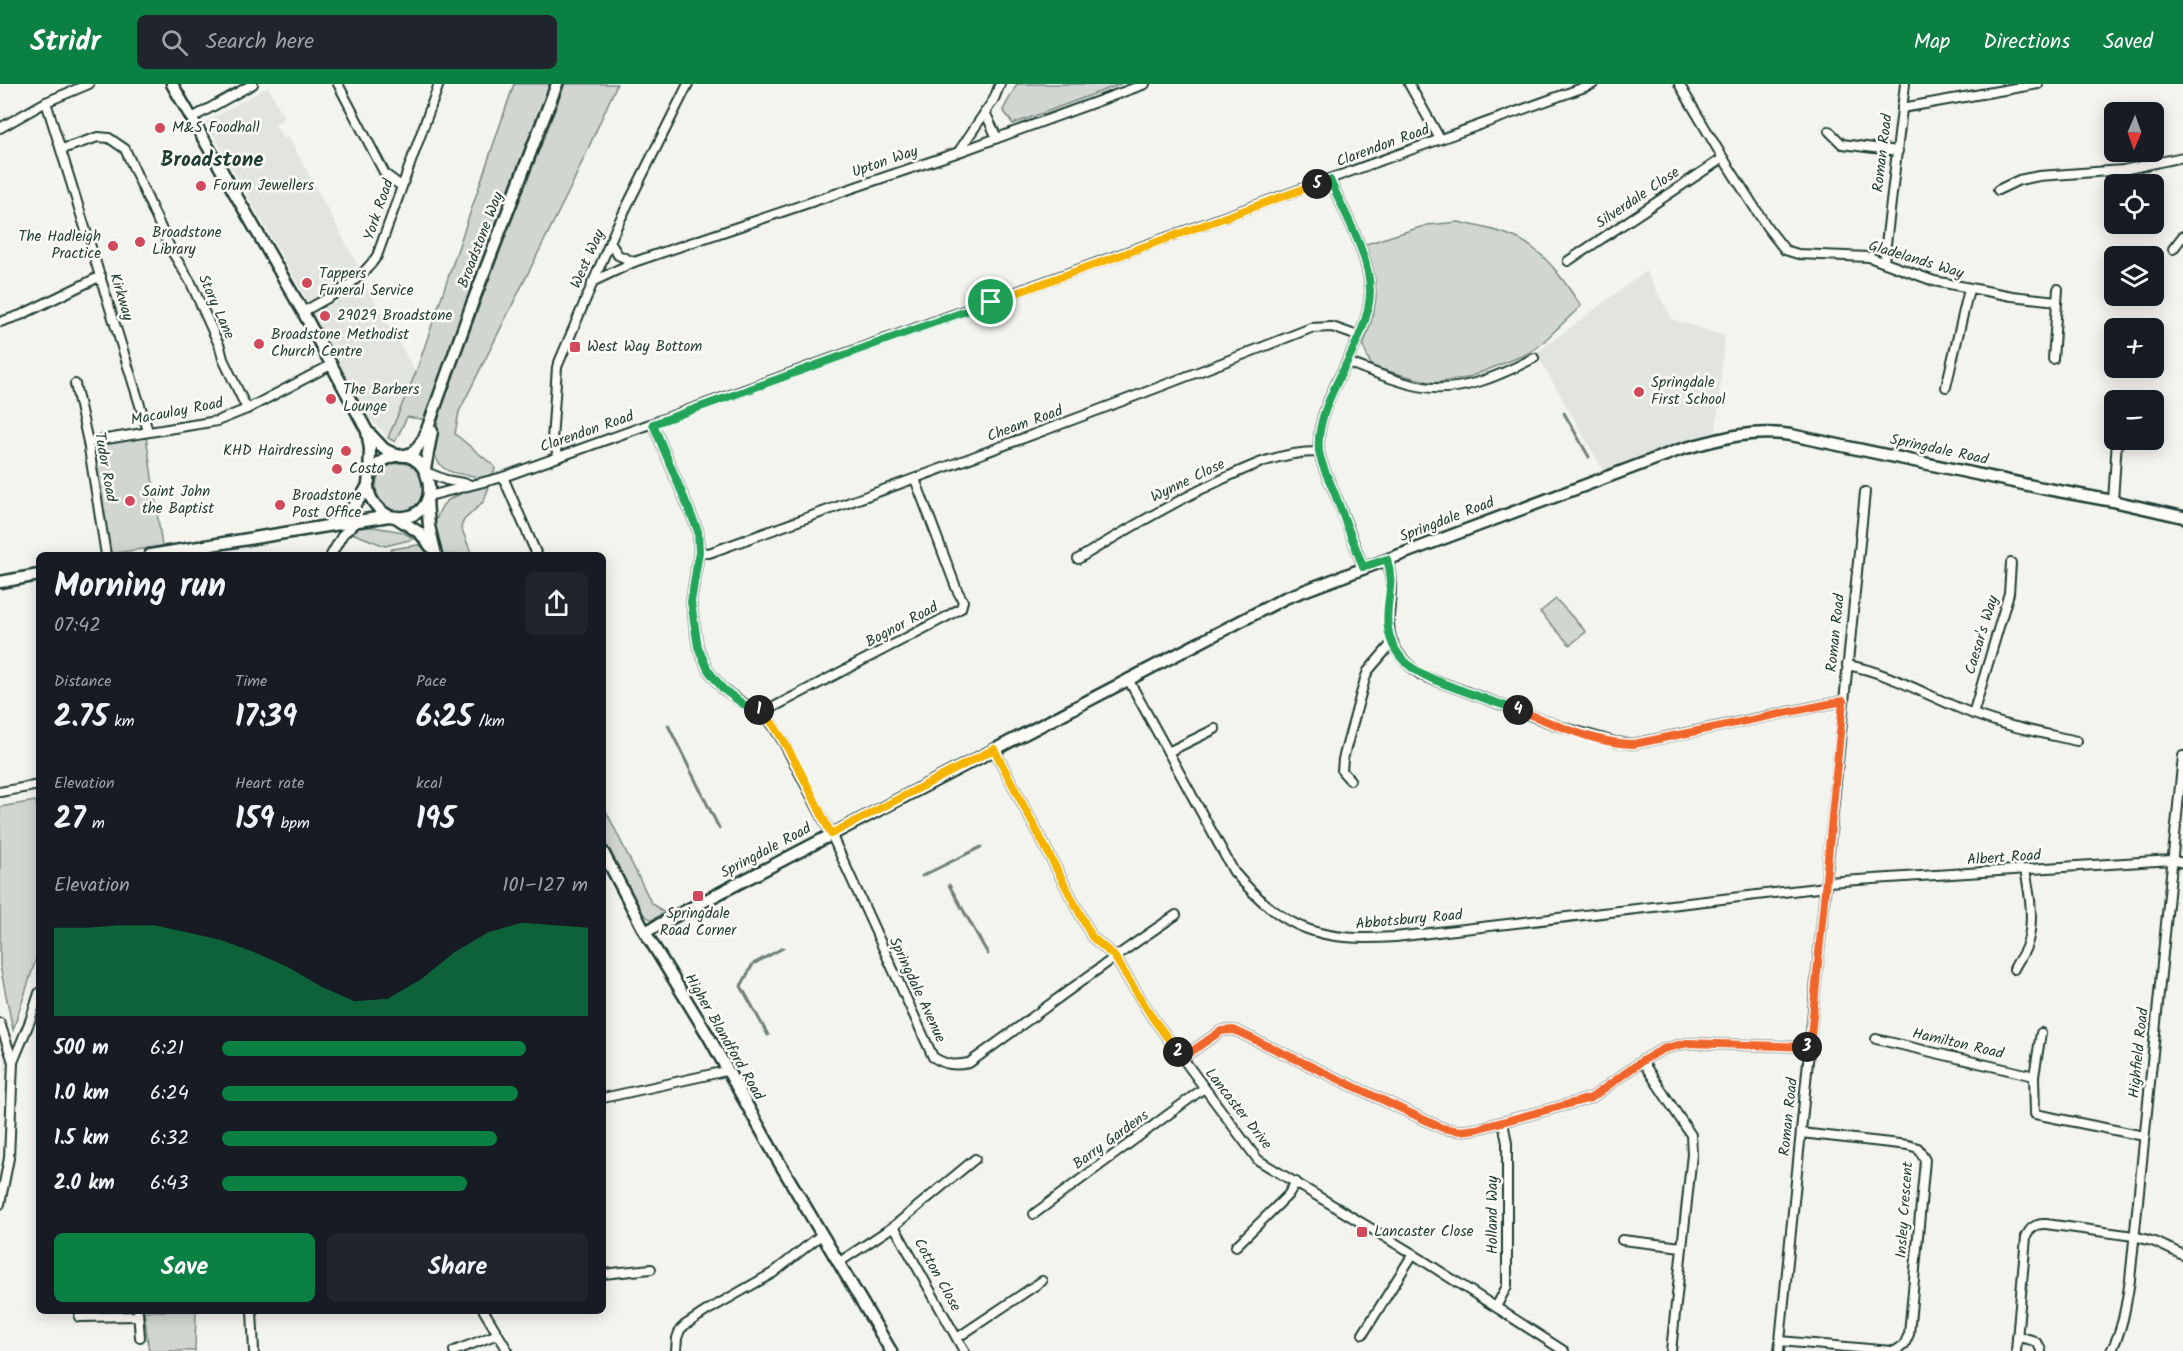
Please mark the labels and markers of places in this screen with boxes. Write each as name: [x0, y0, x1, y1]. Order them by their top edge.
place label: M&S Foodhall: [172, 116, 260, 140]
marker: M&S Foodhall: [153, 121, 167, 135]
pin: 5: [1302, 169, 1332, 199]
place label: Forum Jewellers: [213, 174, 314, 198]
marker: Forum Jewellers: [194, 179, 208, 193]
place label: Broadstone Library: [152, 221, 222, 262]
place label: The Hadleigh Practice: [18, 225, 101, 266]
marker: Broadstone Library: [133, 235, 147, 249]
marker: The Hadleigh Practice: [106, 239, 120, 253]
place label: Tappers Funeral Service: [319, 262, 414, 303]
marker: Tappers Funeral Service: [300, 276, 314, 290]
pin: [965, 276, 1016, 327]
place label: 29029 Broadstone: [337, 304, 452, 328]
marker: 29029 Broadstone: [318, 309, 332, 323]
place label: Broadstone Methodist Church Centre: [271, 323, 409, 364]
place label: West Way Bottom: [587, 335, 702, 359]
marker: Broadstone Methodist Church Centre: [252, 337, 266, 351]
marker: West Way Bottom: [568, 340, 582, 354]
place label: Springdale First School: [1651, 371, 1726, 412]
place label: The Barbers Lounge: [343, 378, 420, 419]
marker: Springdale First School: [1632, 385, 1646, 399]
marker: The Barbers Lounge: [324, 392, 338, 406]
place label: KHD Hairdressing: [223, 439, 334, 463]
marker: KHD Hairdressing: [339, 444, 353, 458]
place label: Costa: [349, 457, 384, 481]
marker: Costa: [330, 462, 344, 476]
place label: Saint John the Baptist: [142, 480, 214, 521]
place label: Broadstone Post Office: [292, 484, 362, 525]
marker: Saint John the Baptist: [123, 494, 137, 508]
marker: Broadstone Post Office: [273, 498, 287, 512]
pin: 1: [744, 695, 774, 725]
pin: 4: [1503, 695, 1533, 725]
marker: Springdale Road Corner: [691, 889, 705, 903]
place label: Springdale Road Corner: [660, 902, 737, 943]
pin: 3: [1792, 1032, 1822, 1062]
pin: 2: [1163, 1037, 1193, 1067]
place label: Lancaster Close: [1374, 1220, 1474, 1244]
marker: Lancaster Close: [1355, 1225, 1369, 1239]

